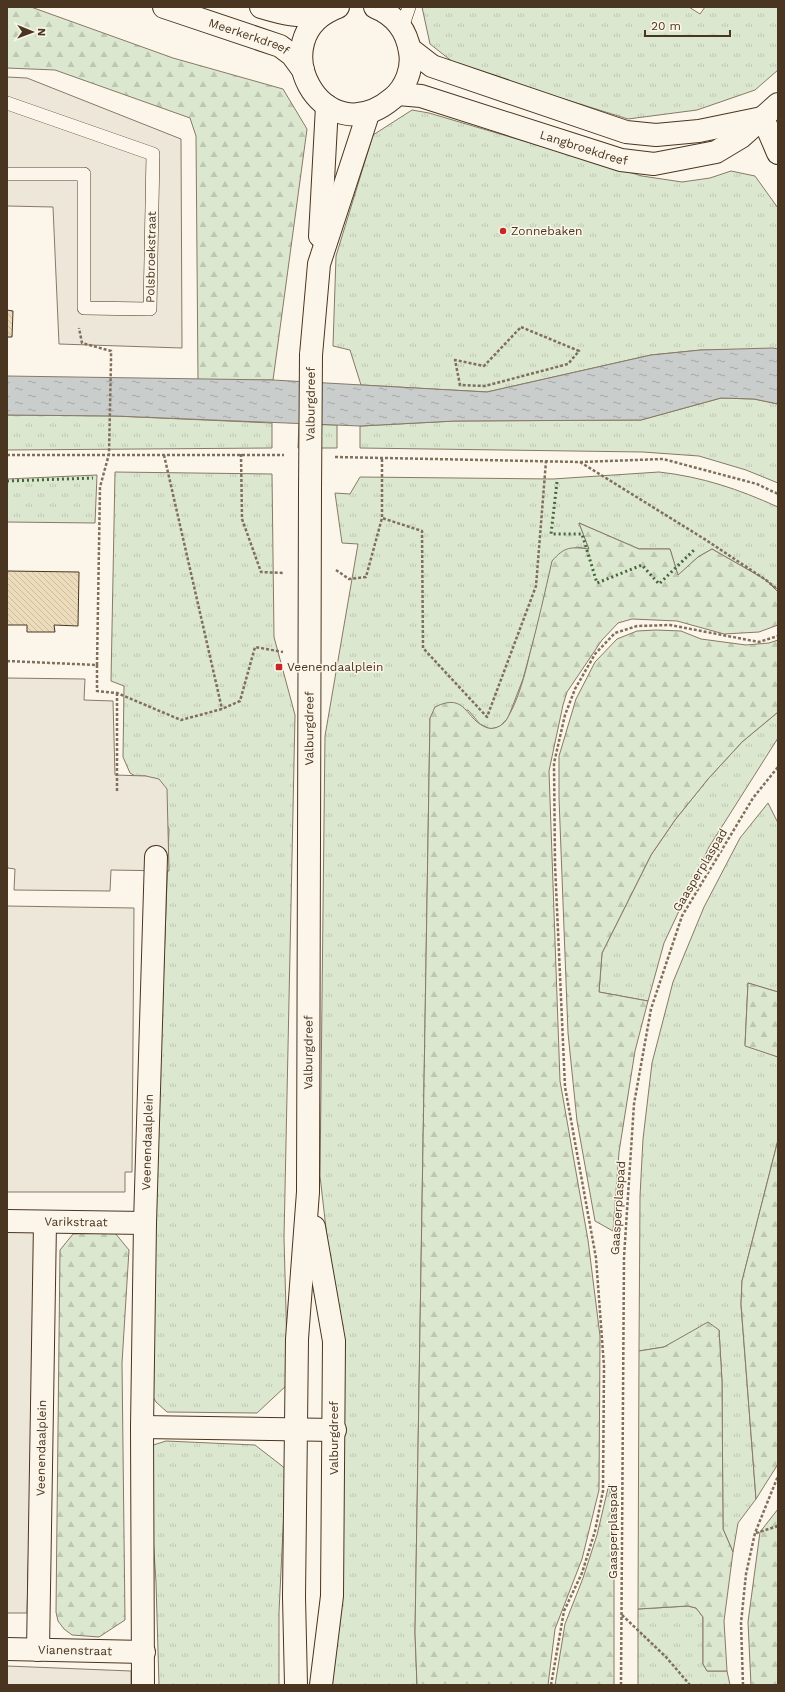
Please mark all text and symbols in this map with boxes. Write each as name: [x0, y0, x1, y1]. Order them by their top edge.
north arrow: [12, 12, 52, 52]
scale bar: [645, 12, 730, 38]
street label: Meerkerkdreef: [207, 16, 292, 58]
text: 20 m: [651, 19, 681, 33]
text: N: [35, 28, 48, 36]
street label: Langbroekdreef: [538, 127, 629, 168]
street label: Polsbroekstraat: [143, 211, 159, 303]
place label: Zonnebaken: [511, 224, 583, 238]
marker: Zonnebaken: [498, 226, 508, 236]
street label: Valburgdreef: [303, 367, 318, 441]
place label: Veenendaalplein: [287, 660, 383, 674]
marker: Veenendaalplein: [274, 662, 284, 672]
street label: Valburgdreef: [302, 691, 316, 766]
street label: Gaasperplaspad: [670, 826, 730, 914]
street label: Valburgdreef: [301, 1015, 316, 1090]
street label: Veenendaalplein: [139, 1094, 156, 1191]
street label: Gaasperplaspad: [608, 1161, 628, 1255]
street label: Varikstraat: [44, 1215, 108, 1229]
street label: Veenendaalplein: [34, 1400, 49, 1496]
street label: Valburgdreef: [327, 1401, 341, 1475]
street label: Gaasperplaspad: [606, 1485, 620, 1579]
street label: Vianenstraat: [38, 1643, 112, 1658]

